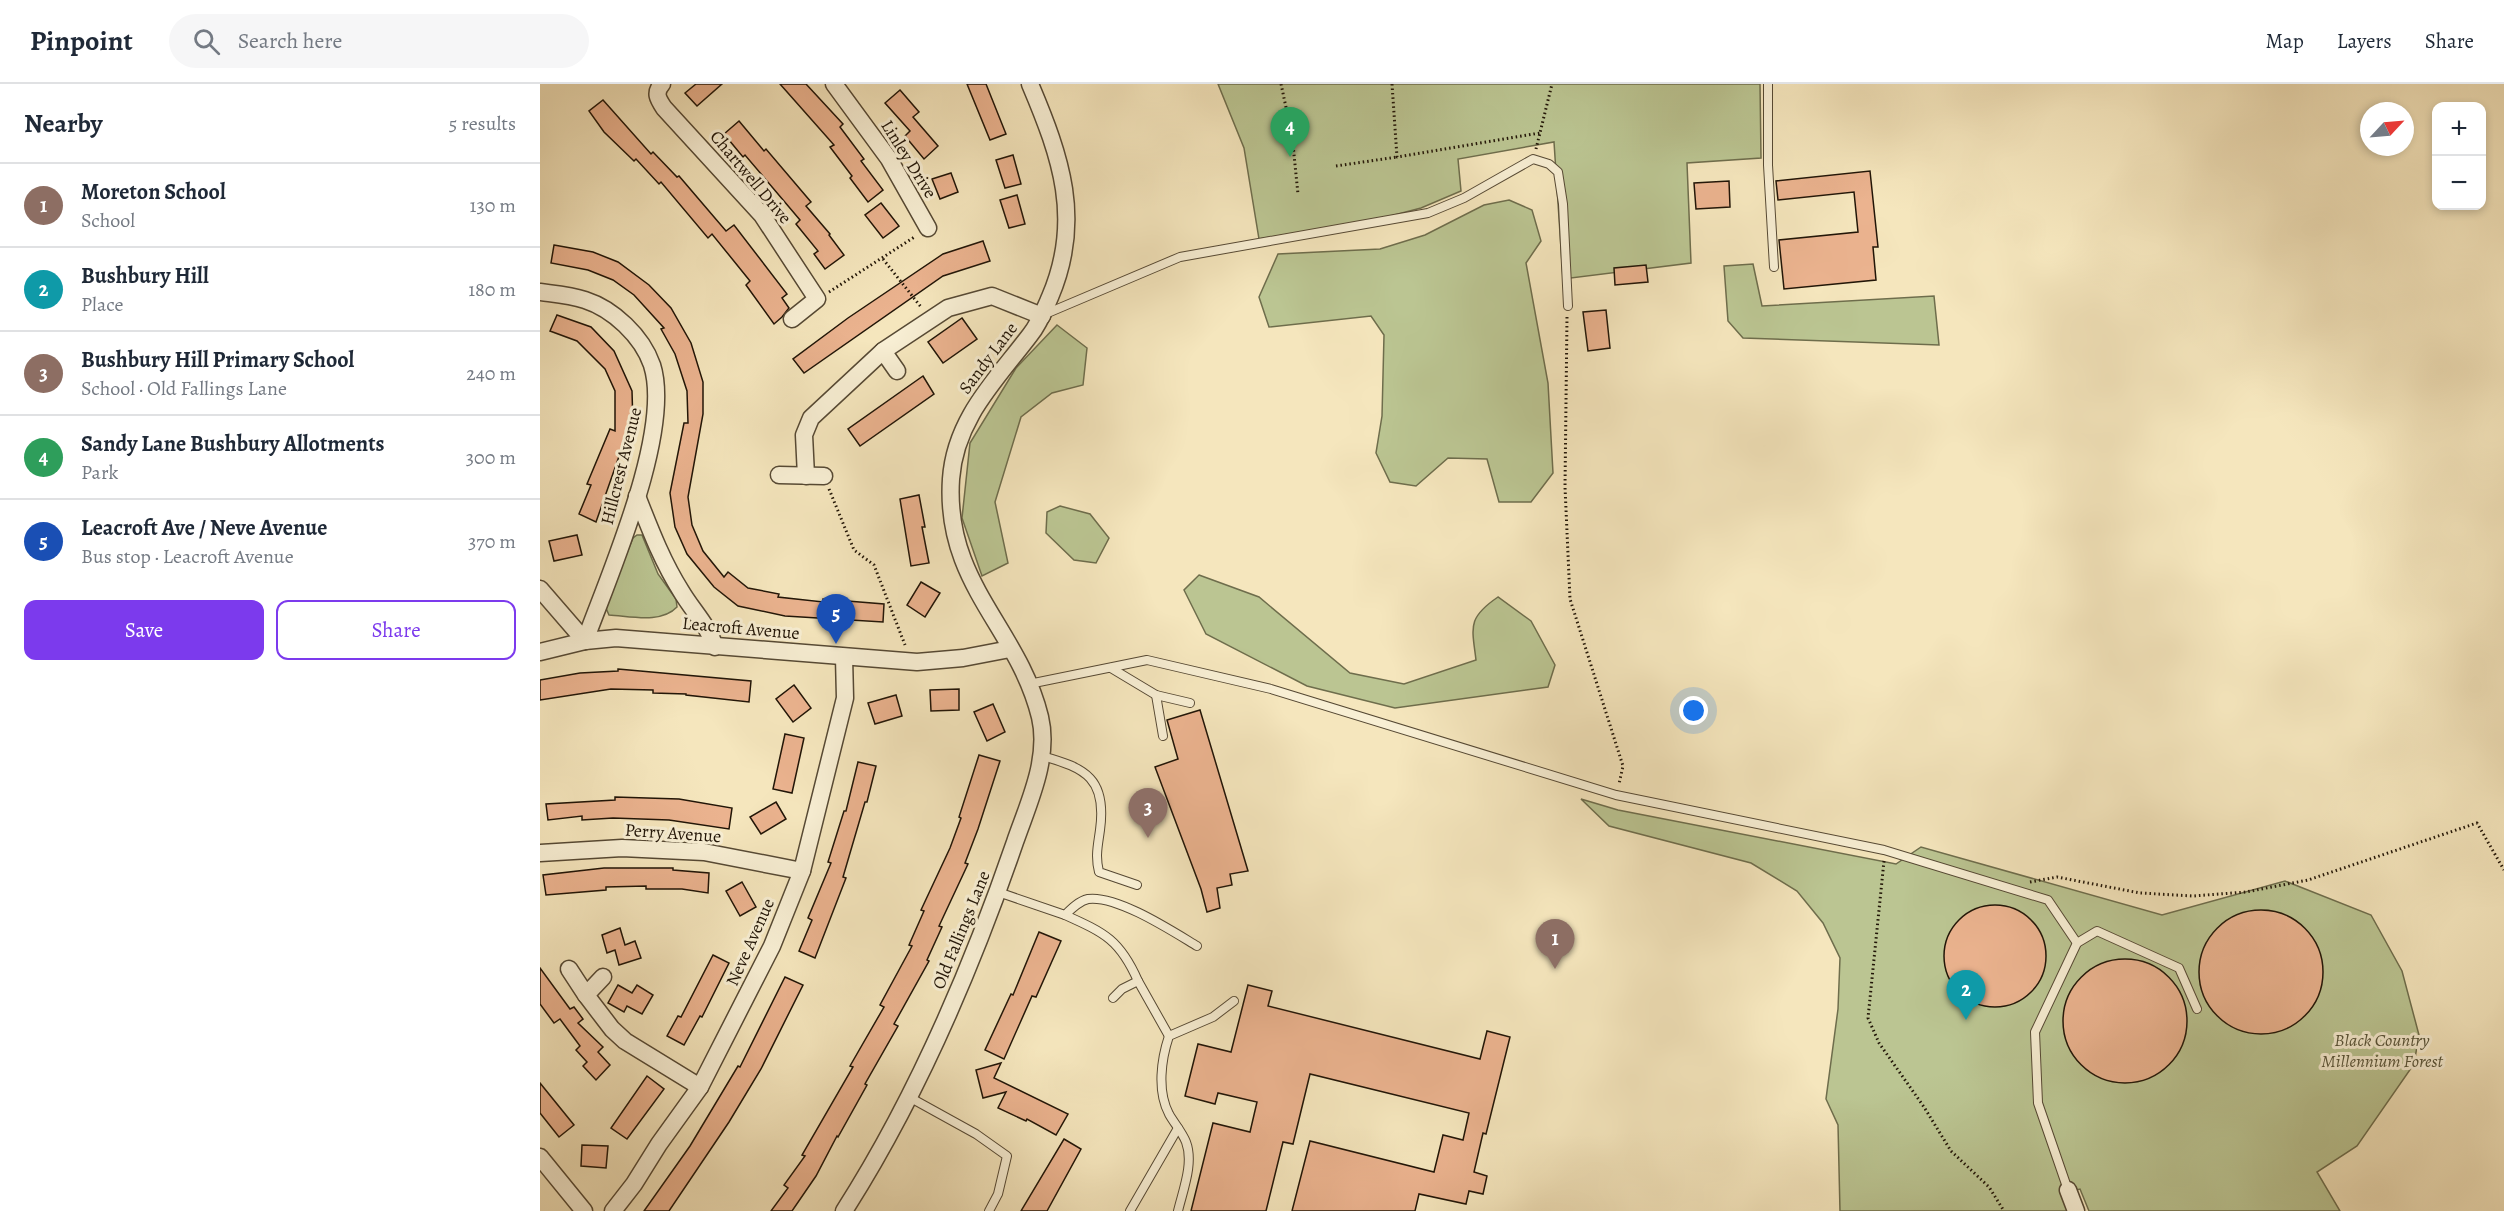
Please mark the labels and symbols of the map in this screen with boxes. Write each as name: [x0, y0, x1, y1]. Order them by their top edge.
north arrow: [2360, 102, 2414, 156]
pin: 4: [1270, 107, 1310, 157]
street label: Linley Drive: [875, 115, 943, 203]
street label: Chartwell Drive: [705, 125, 797, 229]
street label: Sandy Lane: [953, 317, 1023, 399]
street label: Hillcrest Avenue: [595, 405, 647, 527]
pin: 5: [816, 594, 856, 644]
street label: Leacroft Avenue: [681, 611, 801, 645]
your location: [1679, 696, 1708, 725]
pin: 3: [1128, 788, 1168, 838]
street label: Perry Avenue: [624, 818, 722, 848]
street label: Old Fallings Lane: [926, 867, 996, 993]
street label: Neve Avenue: [720, 894, 780, 990]
pin: 1: [1536, 920, 1574, 969]
pin: 2: [1946, 970, 1986, 1020]
park label: Black Country Millennium Forest: [2321, 1028, 2444, 1073]

